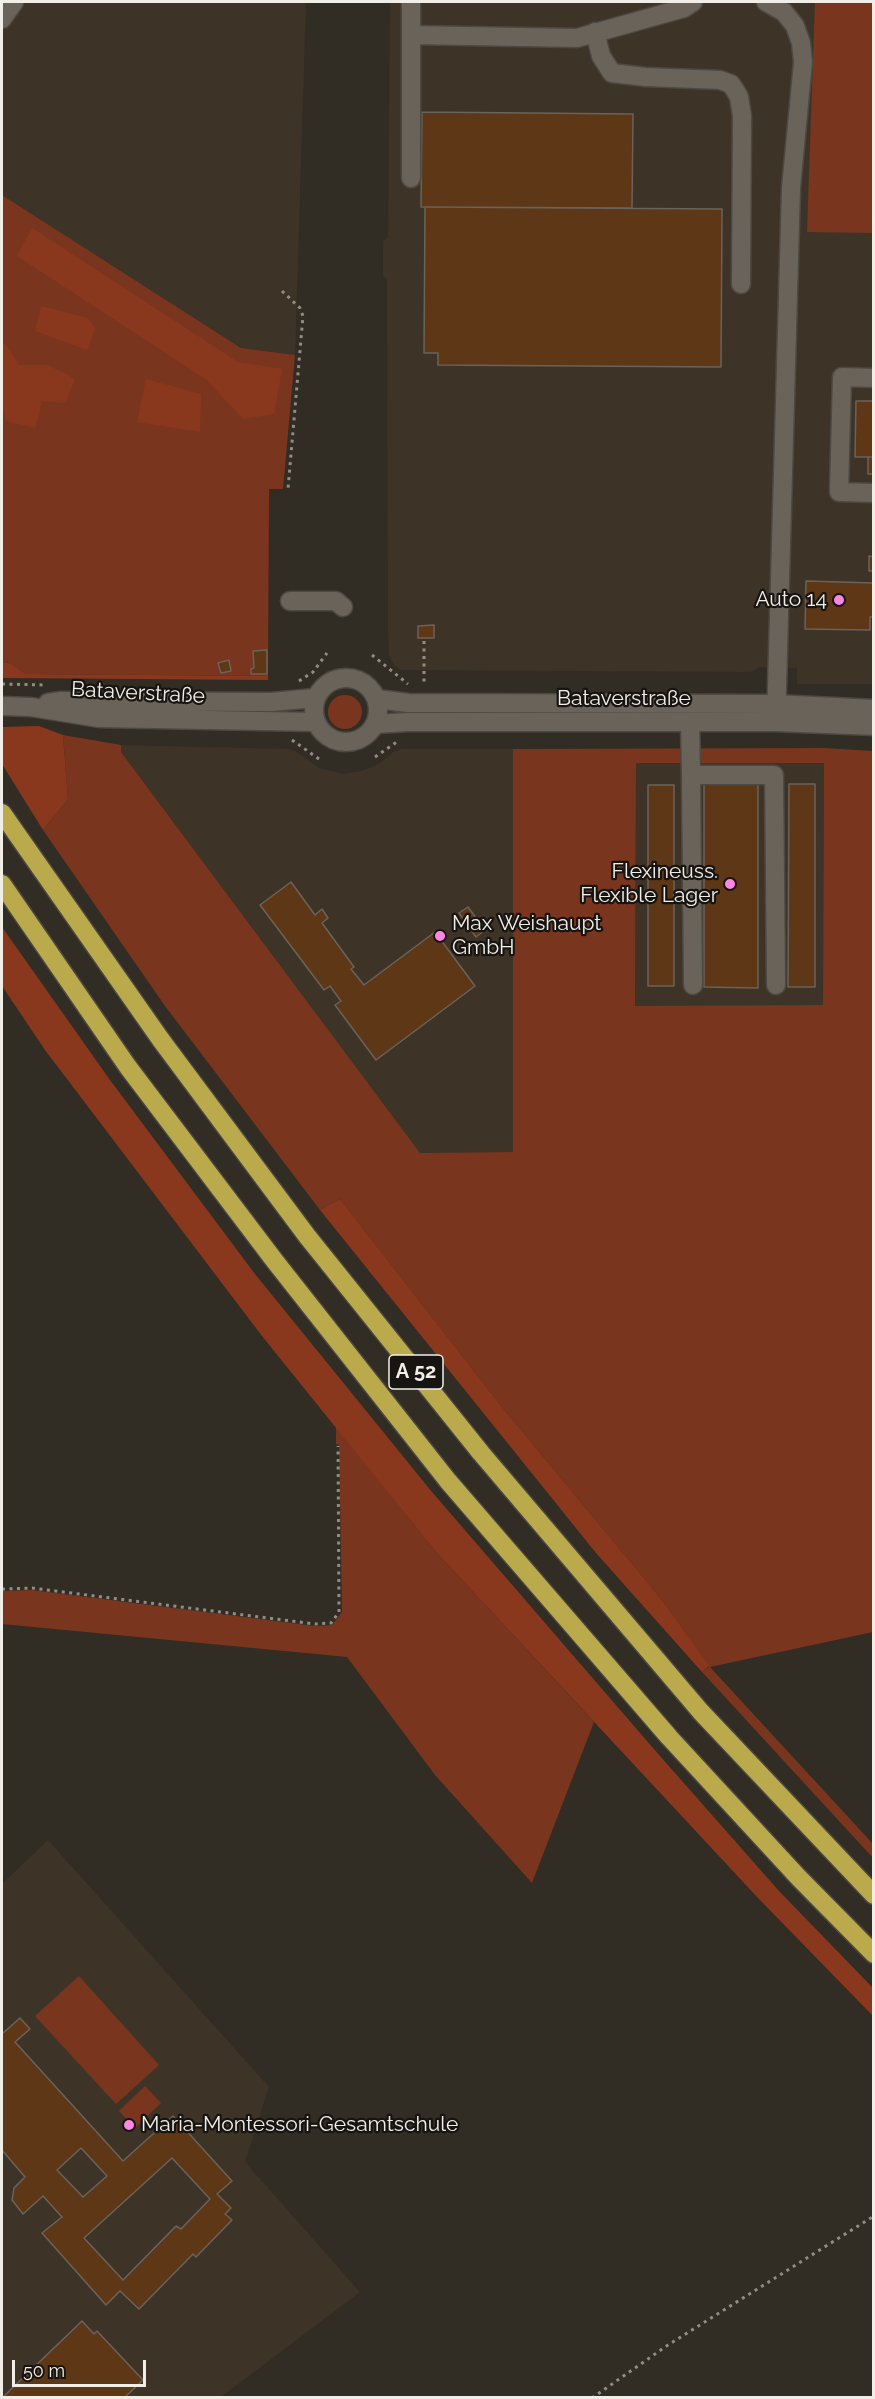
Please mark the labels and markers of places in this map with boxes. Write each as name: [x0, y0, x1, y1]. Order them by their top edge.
place label: Auto 14: [755, 587, 827, 613]
marker: Auto 14: [832, 593, 846, 607]
place label: Flexineuss. Flexible Lager: [580, 859, 718, 909]
marker: Flexineuss. Flexible Lager: [723, 877, 737, 891]
place label: Max Weishaupt GmbH: [452, 911, 601, 961]
marker: Max Weishaupt GmbH: [433, 929, 447, 943]
place label: Maria-Montessori-Gesamtschule: [141, 2112, 458, 2138]
marker: Maria-Montessori-Gesamtschule: [122, 2118, 136, 2132]

